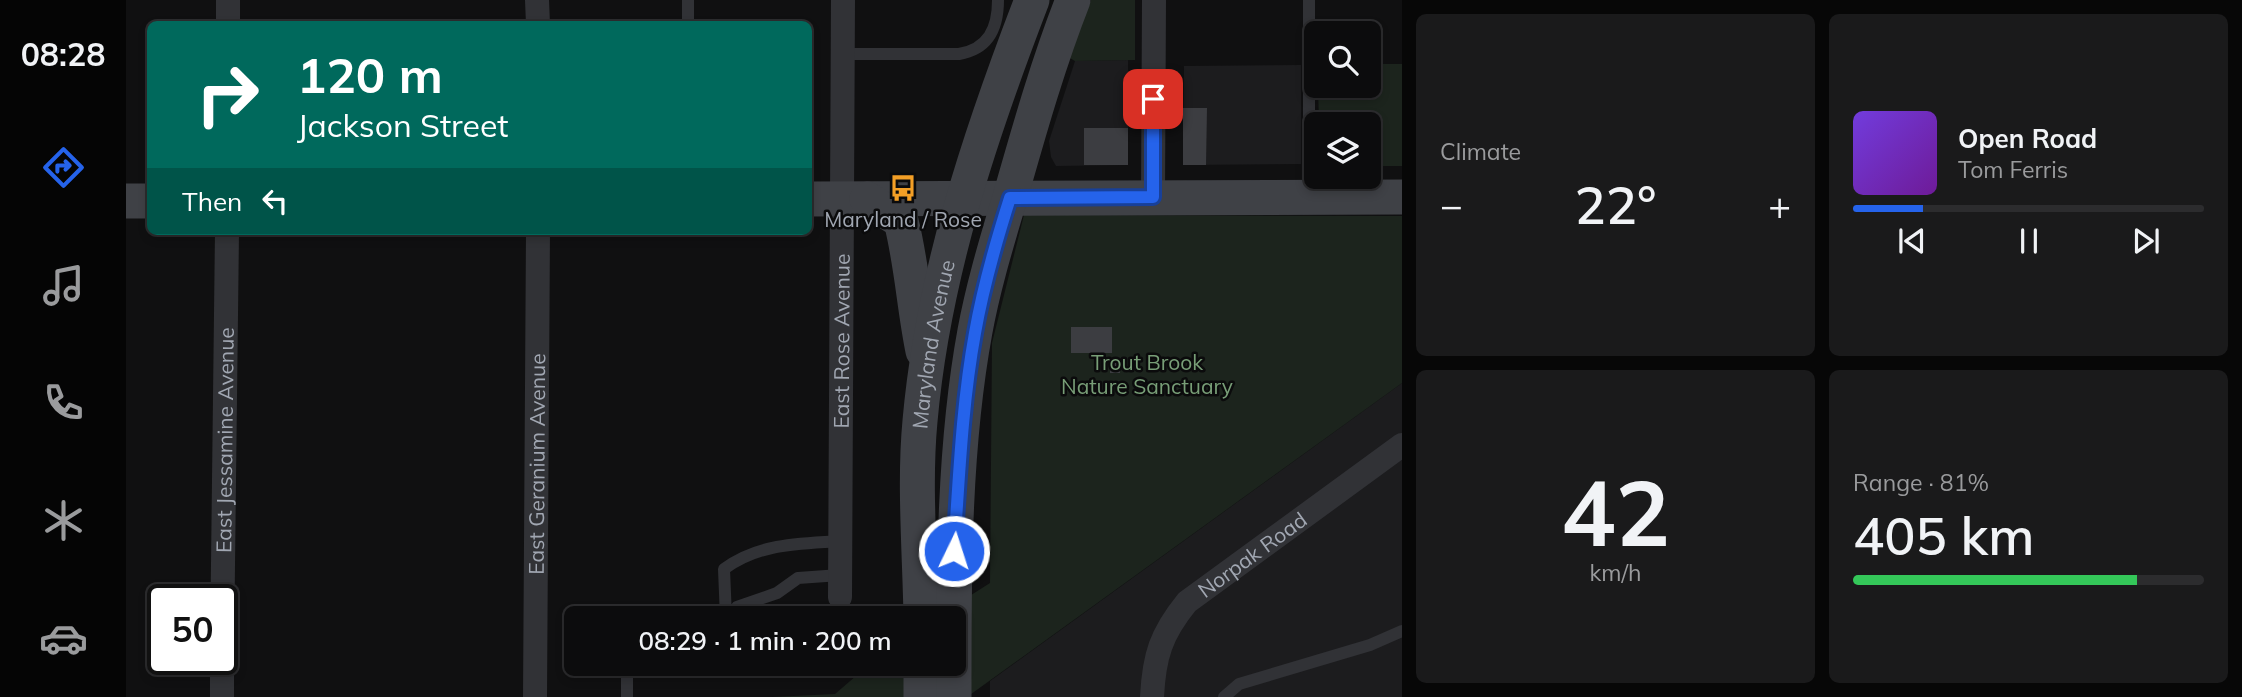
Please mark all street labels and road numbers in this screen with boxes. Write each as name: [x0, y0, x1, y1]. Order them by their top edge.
street label: East Rose Avenue: [828, 254, 855, 428]
street label: Maryland Avenue: [906, 257, 960, 430]
street label: East Jessamine Avenue: [210, 327, 239, 553]
street label: East Geranium Avenue: [523, 353, 550, 575]
street label: Norpak Road: [1193, 506, 1312, 603]

